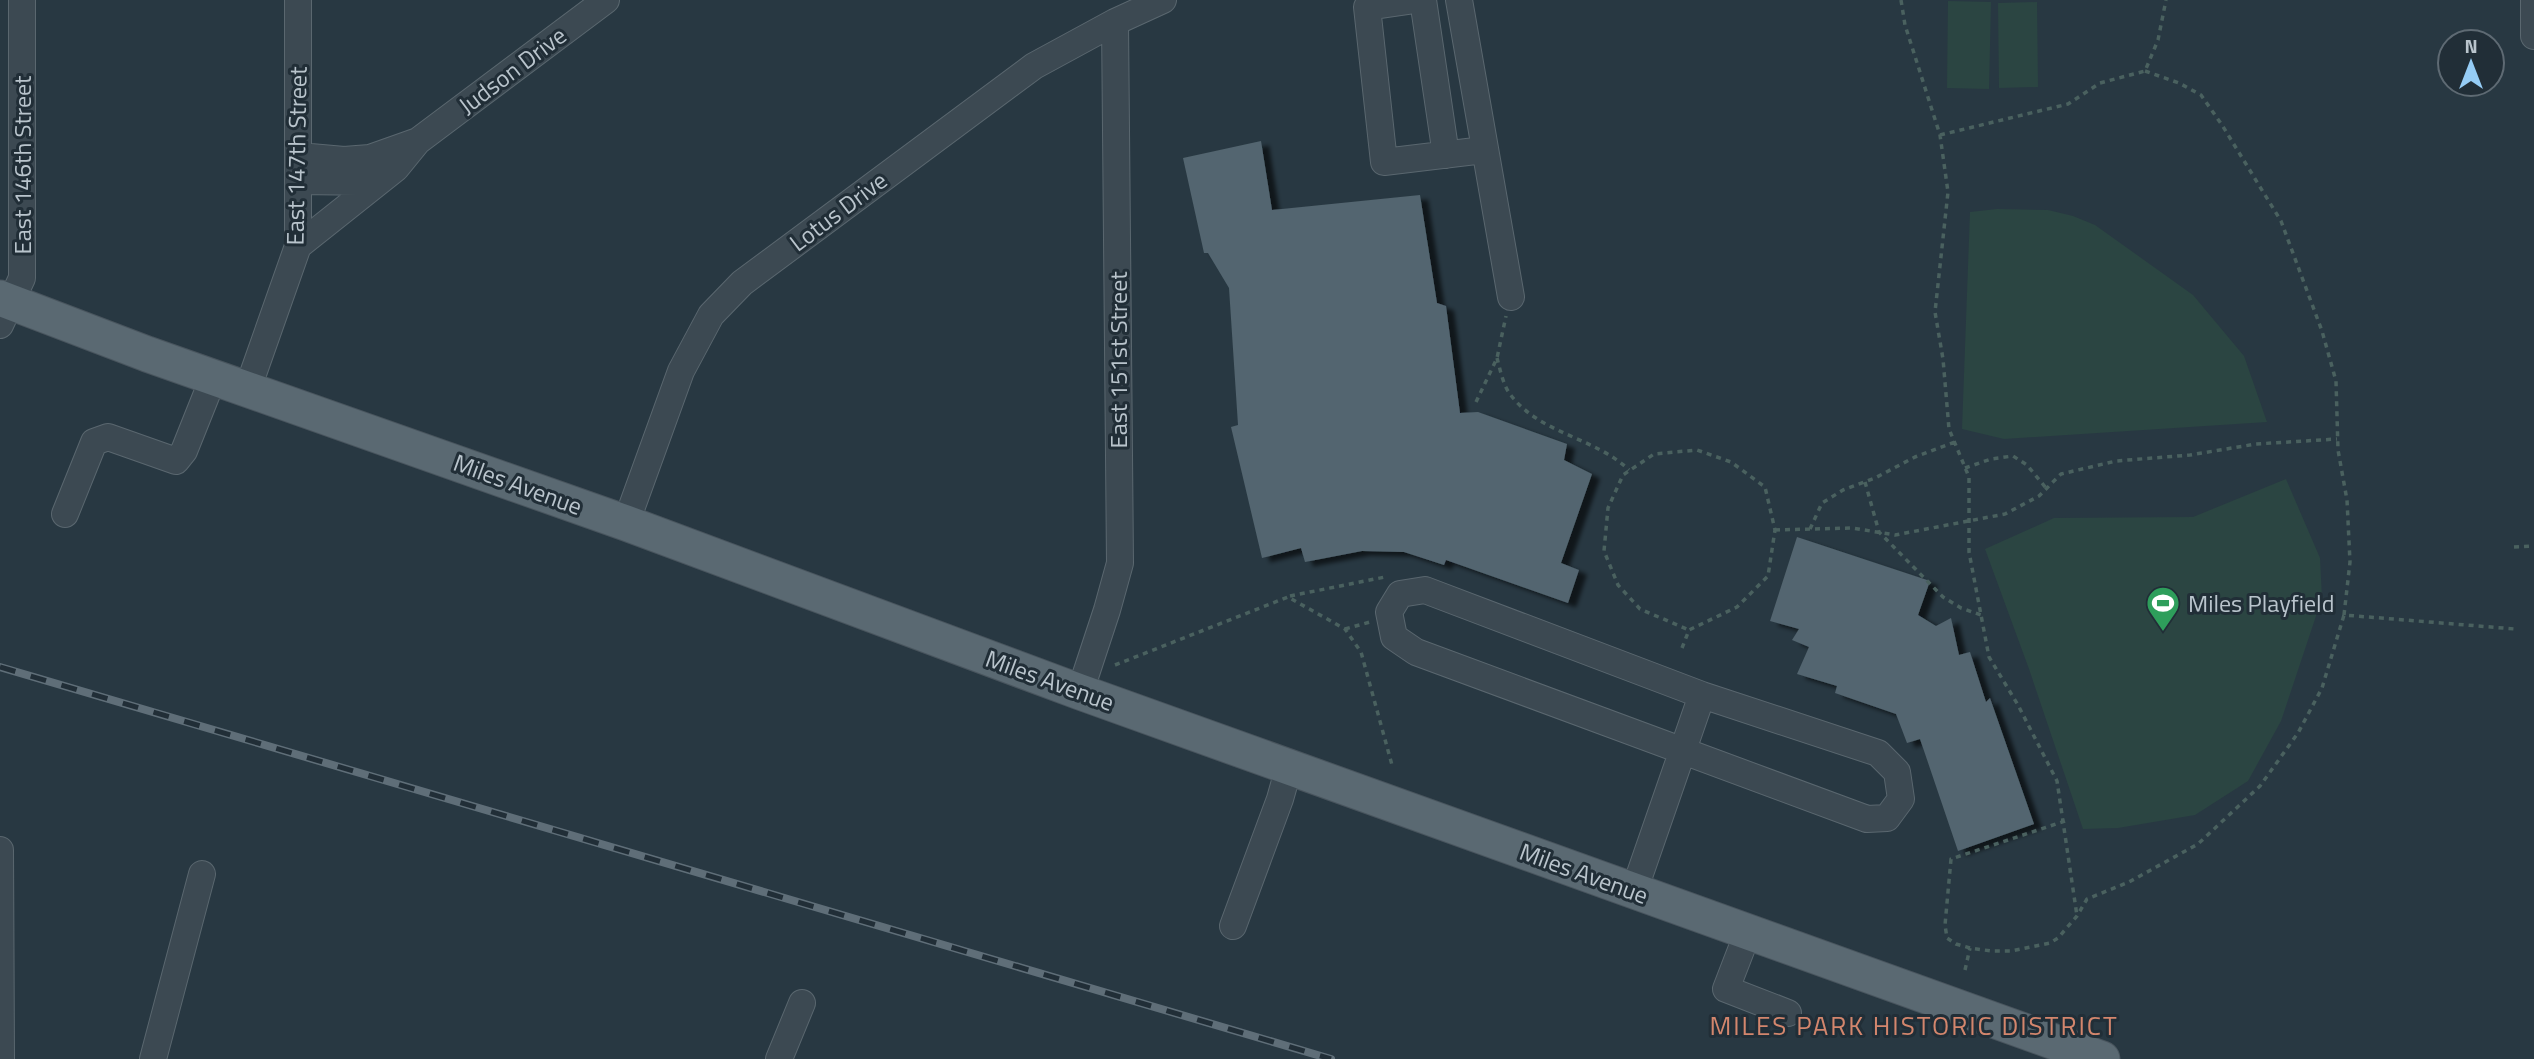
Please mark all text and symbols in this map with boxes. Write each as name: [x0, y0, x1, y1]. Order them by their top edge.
street label: Judson Drive: [451, 17, 573, 123]
north arrow: [2436, 28, 2506, 98]
text: N: [2464, 31, 2478, 60]
street label: East 147th Street: [276, 66, 316, 246]
street label: East 146th Street: [4, 75, 40, 254]
street label: Lotus Drive: [782, 162, 894, 260]
street label: East 151st Street: [1100, 271, 1136, 449]
street label: Miles Avenue: [449, 444, 587, 524]
sports icon: Miles Playfield: [2144, 584, 2182, 633]
place label: Miles Playfield: [2188, 585, 2334, 621]
street label: Miles Avenue: [981, 640, 1119, 720]
street label: Miles Avenue: [1515, 833, 1653, 913]
district label: MILES PARK HISTORIC DISTRICT: [1709, 1006, 2119, 1045]

